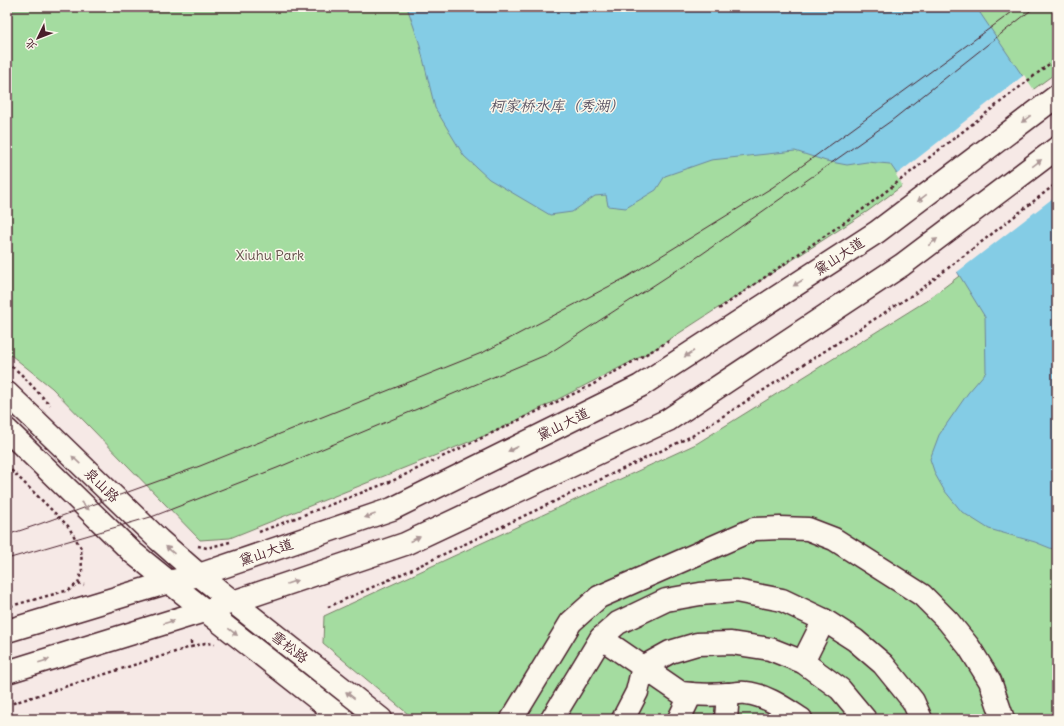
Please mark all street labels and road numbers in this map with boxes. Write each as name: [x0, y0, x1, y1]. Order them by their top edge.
street label: 黛山大道: [811, 233, 867, 279]
street label: 黛山大道: [534, 404, 592, 444]
street label: 泉山路: [81, 464, 123, 506]
street label: 黛山大道: [237, 534, 295, 570]
street label: 雪松路: [268, 627, 312, 667]

